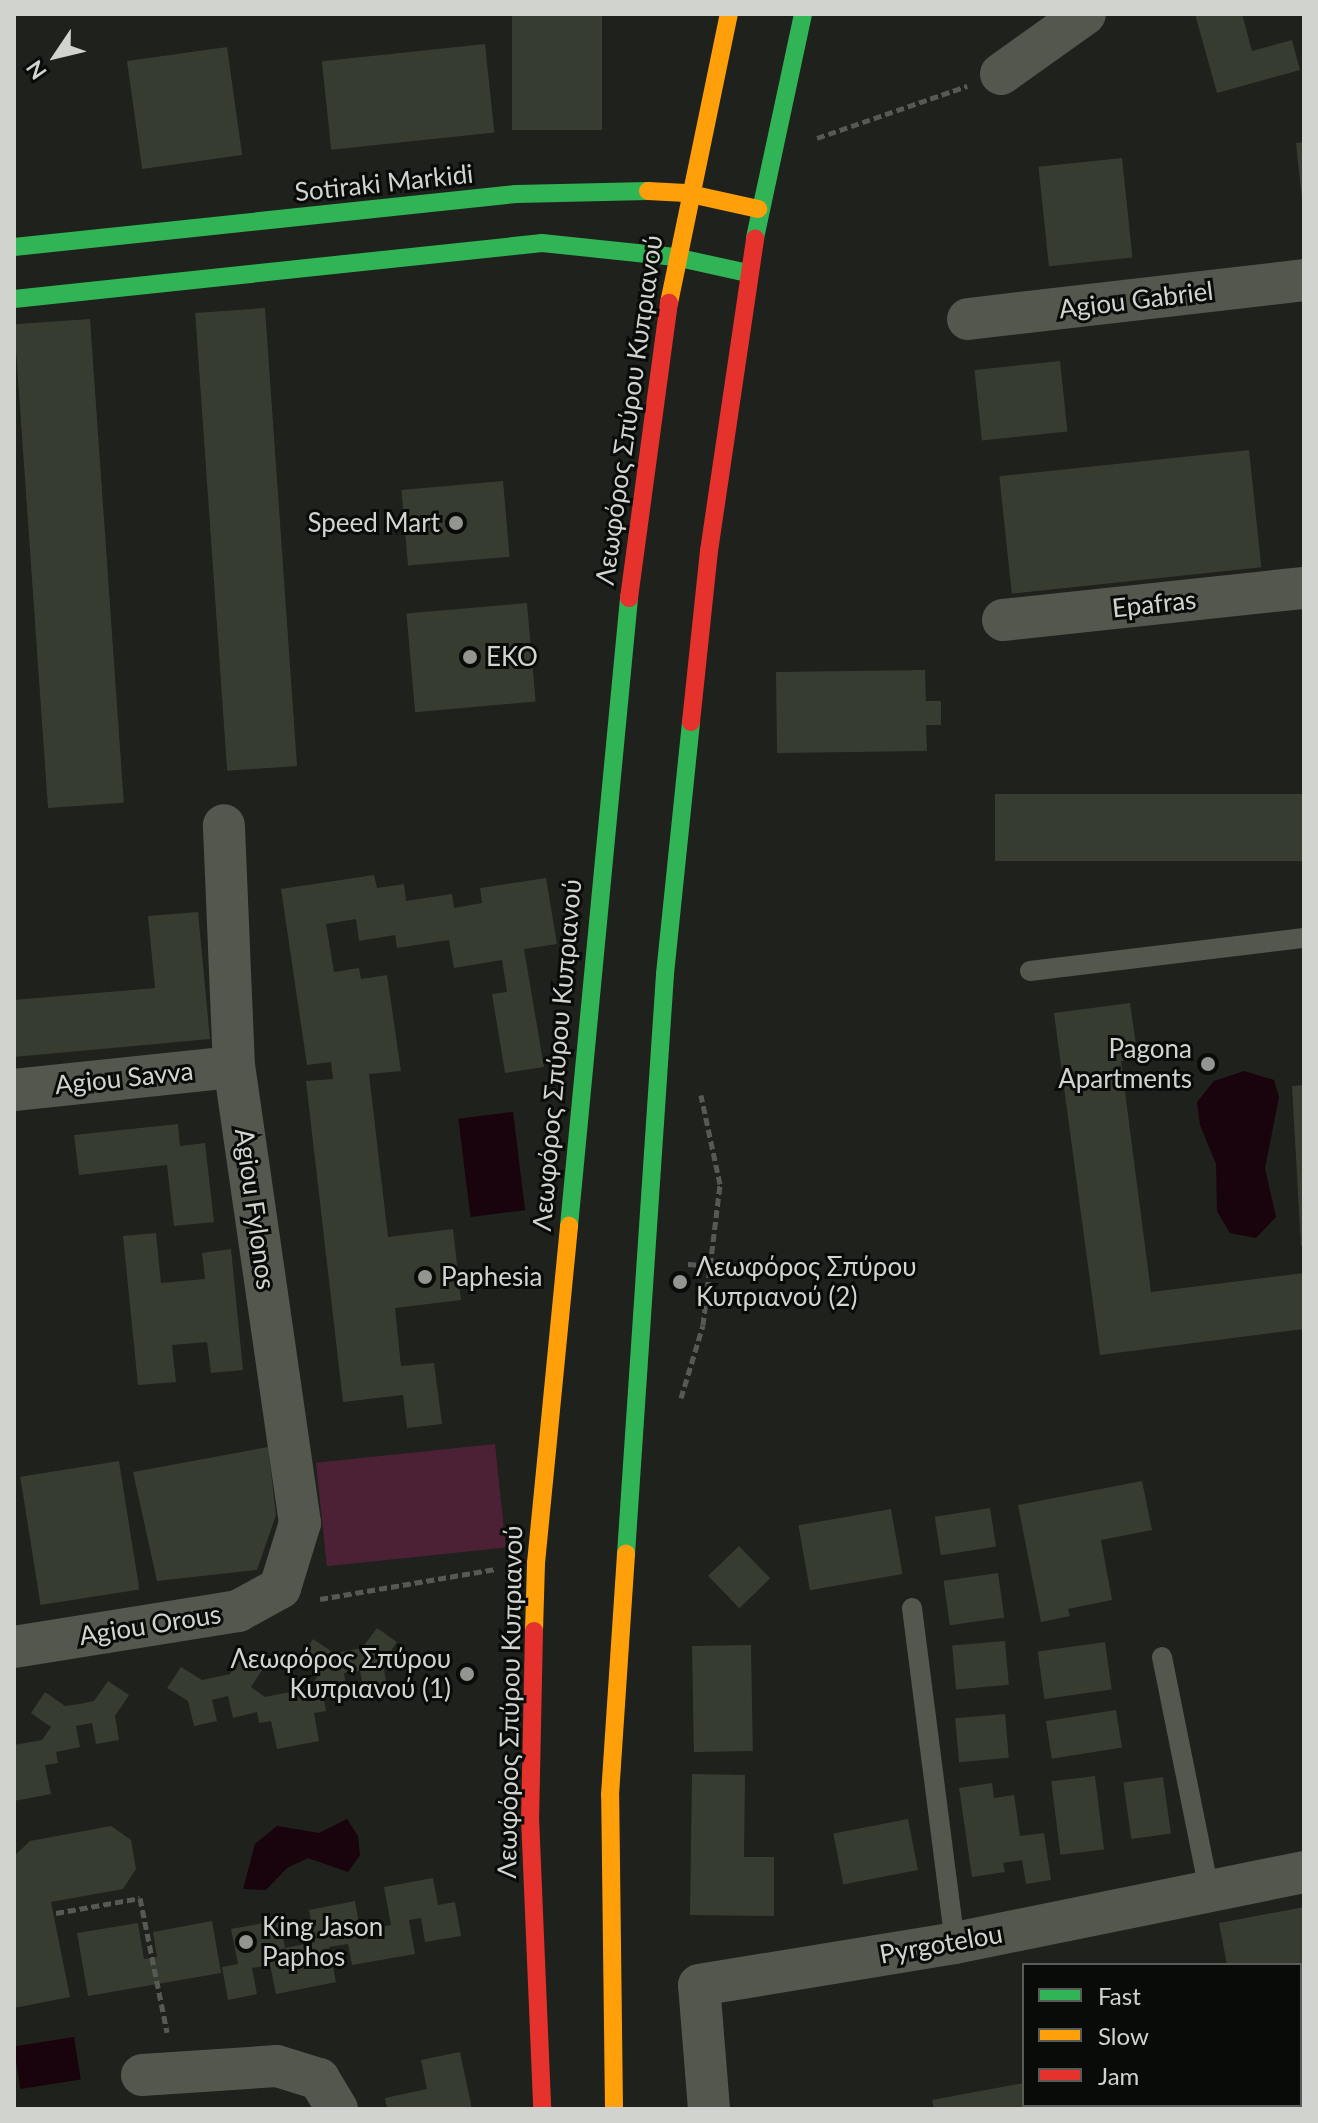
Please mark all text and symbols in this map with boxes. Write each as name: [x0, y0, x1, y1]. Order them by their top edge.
north arrow: [16, 16, 96, 96]
text: N: [20, 55, 52, 85]
street label: Sotiraki Markidi: [293, 158, 475, 208]
street label: Λεωφόρος Σπύρου Κυπριανού: [589, 233, 669, 587]
street label: Agiou Gabriel: [1057, 275, 1215, 325]
place label: Speed Mart: [307, 507, 440, 539]
marker: Speed Mart: [447, 514, 465, 532]
street label: Epafras: [1110, 584, 1198, 624]
place label: EKO: [486, 641, 538, 673]
marker: EKO: [461, 648, 479, 666]
street label: Λεωφόρος Σπύρου Κυπριανού: [526, 878, 588, 1232]
place label: Pagona Apartments: [1058, 1033, 1192, 1094]
street label: Agiou Savva: [53, 1055, 195, 1101]
marker: Pagona Apartments: [1199, 1055, 1217, 1073]
street label: Agiou Fylonos: [228, 1126, 282, 1292]
place label: Λεωφόρος Σπύρου Κυπριανού (2): [696, 1251, 917, 1312]
place label: Paphesia: [441, 1261, 542, 1293]
marker: Paphesia: [416, 1268, 434, 1286]
marker: Λεωφόρος Σπύρου Κυπριανού (2): [671, 1273, 689, 1291]
street label: Λεωφόρος Σπύρου Κυπριανού: [491, 1525, 529, 1879]
street label: Agiou Orous: [77, 1598, 223, 1652]
place label: Λεωφόρος Σπύρου Κυπριανού (1): [230, 1643, 451, 1704]
marker: Λεωφόρος Σπύρου Κυπριανού (1): [458, 1665, 476, 1683]
place label: King Jason Paphos: [262, 1911, 384, 1972]
street label: Pyrgotelou: [877, 1918, 1005, 1970]
marker: King Jason Paphos: [237, 1933, 255, 1951]
legend: [1022, 1963, 1302, 2107]
text: Fast: [1098, 1981, 1141, 2010]
text: Slow: [1098, 2021, 1149, 2050]
text: Jam: [1098, 2061, 1139, 2090]

